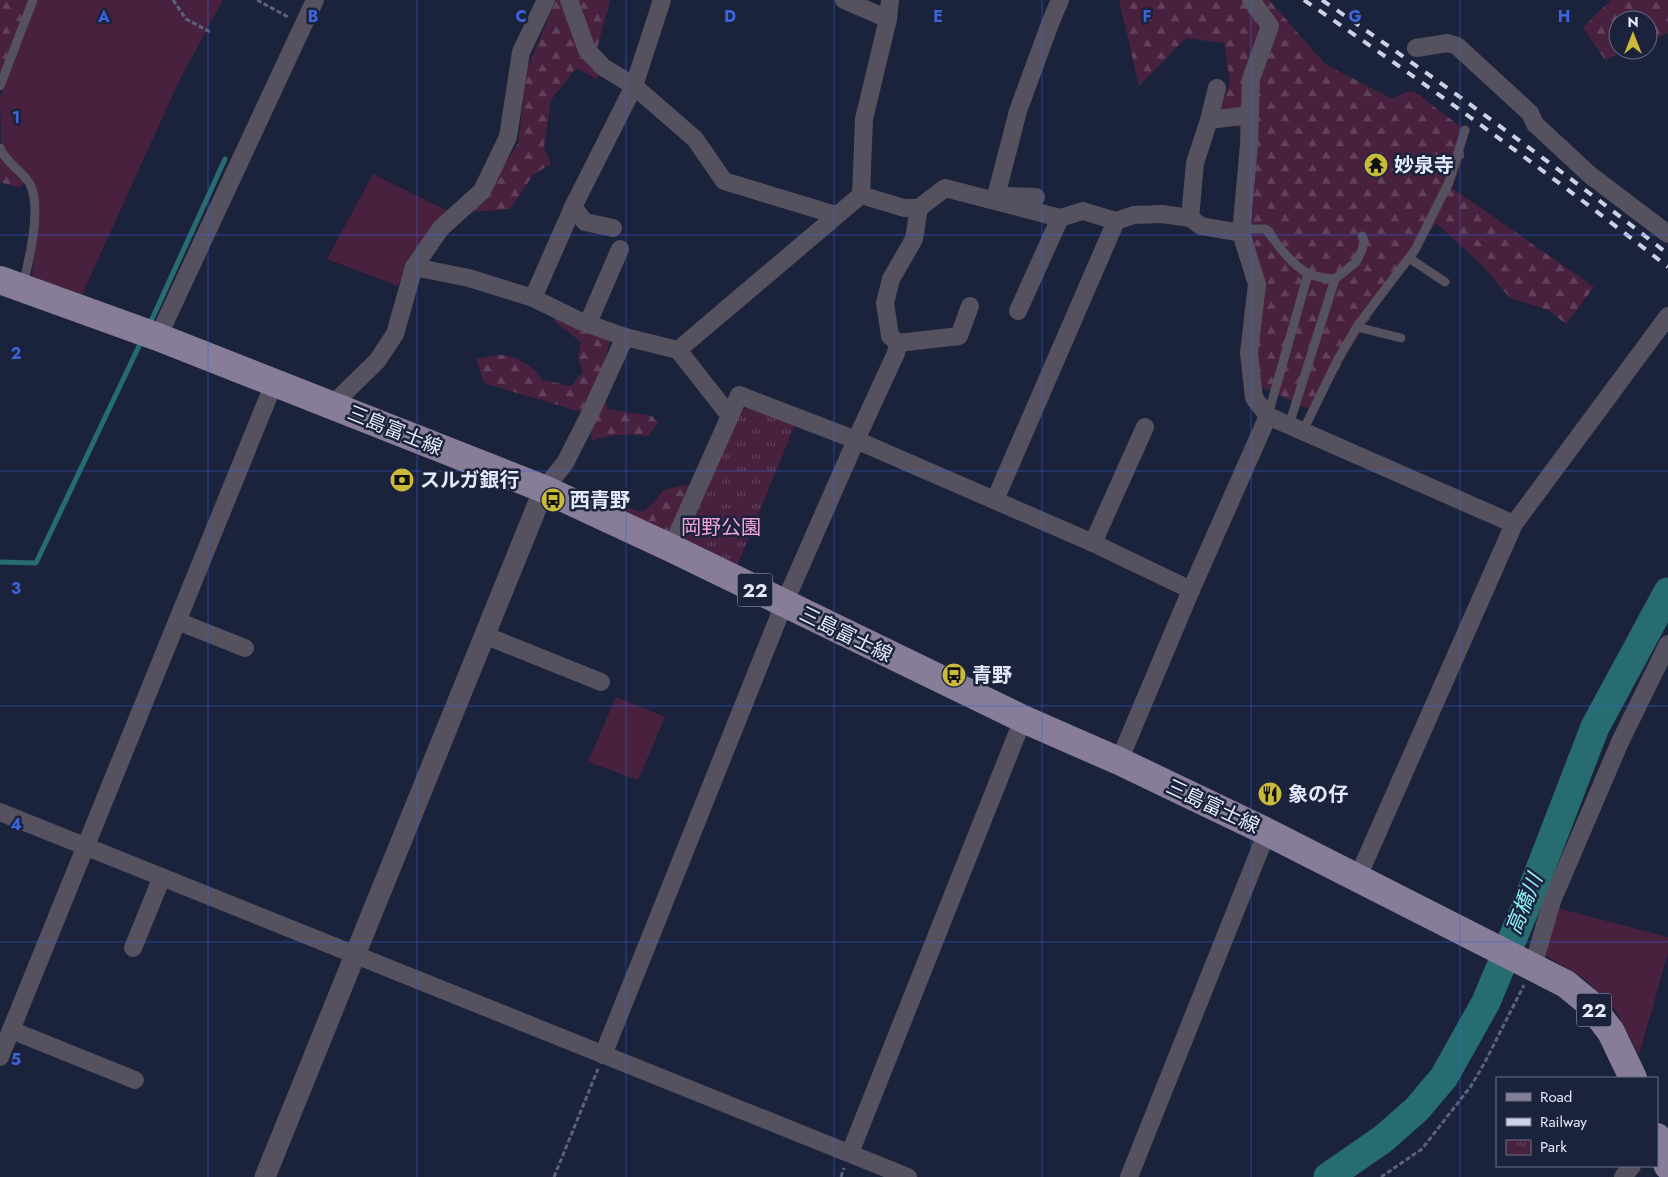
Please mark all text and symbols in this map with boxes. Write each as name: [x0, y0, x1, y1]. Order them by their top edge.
text: A: [97, 5, 110, 28]
text: B: [308, 5, 318, 28]
text: C: [515, 5, 527, 28]
text: D: [724, 5, 736, 28]
text: E: [933, 5, 943, 28]
text: F: [1143, 5, 1151, 28]
text: G: [1348, 5, 1362, 28]
text: H: [1558, 5, 1570, 28]
north arrow: [1608, 10, 1658, 60]
text: N: [1627, 12, 1639, 32]
text: 1: [12, 106, 20, 129]
place label: 妙泉寺: [1394, 151, 1454, 180]
temple icon: 妙泉寺: [1363, 152, 1389, 178]
text: 2: [11, 342, 21, 365]
street label: 三島富士線: [343, 398, 447, 463]
place label: スルガ銀行: [420, 466, 519, 495]
bank icon: スルガ銀行: [389, 467, 415, 493]
place label: 西青野: [570, 486, 630, 515]
bus stop icon: 西青野: [540, 487, 566, 513]
park label: 岡野公園: [681, 513, 761, 542]
road number: 22: [738, 574, 772, 606]
text: 3: [11, 577, 21, 600]
street label: 三島富士線: [794, 599, 897, 669]
place label: 青野: [972, 661, 1012, 690]
bus stop icon: 青野: [941, 662, 967, 688]
street label: 三島富士線: [1161, 772, 1264, 841]
place label: 象の仔: [1288, 780, 1348, 809]
restaurant icon: 象の仔: [1257, 781, 1283, 807]
text: 4: [10, 813, 22, 836]
water label: 高橋川: [1498, 867, 1550, 939]
road number: 22: [1576, 994, 1612, 1026]
text: 5: [11, 1048, 21, 1071]
legend: [1496, 1077, 1658, 1167]
text: Road: [1540, 1086, 1572, 1108]
text: Railway: [1540, 1111, 1587, 1133]
text: Park: [1540, 1136, 1567, 1158]

